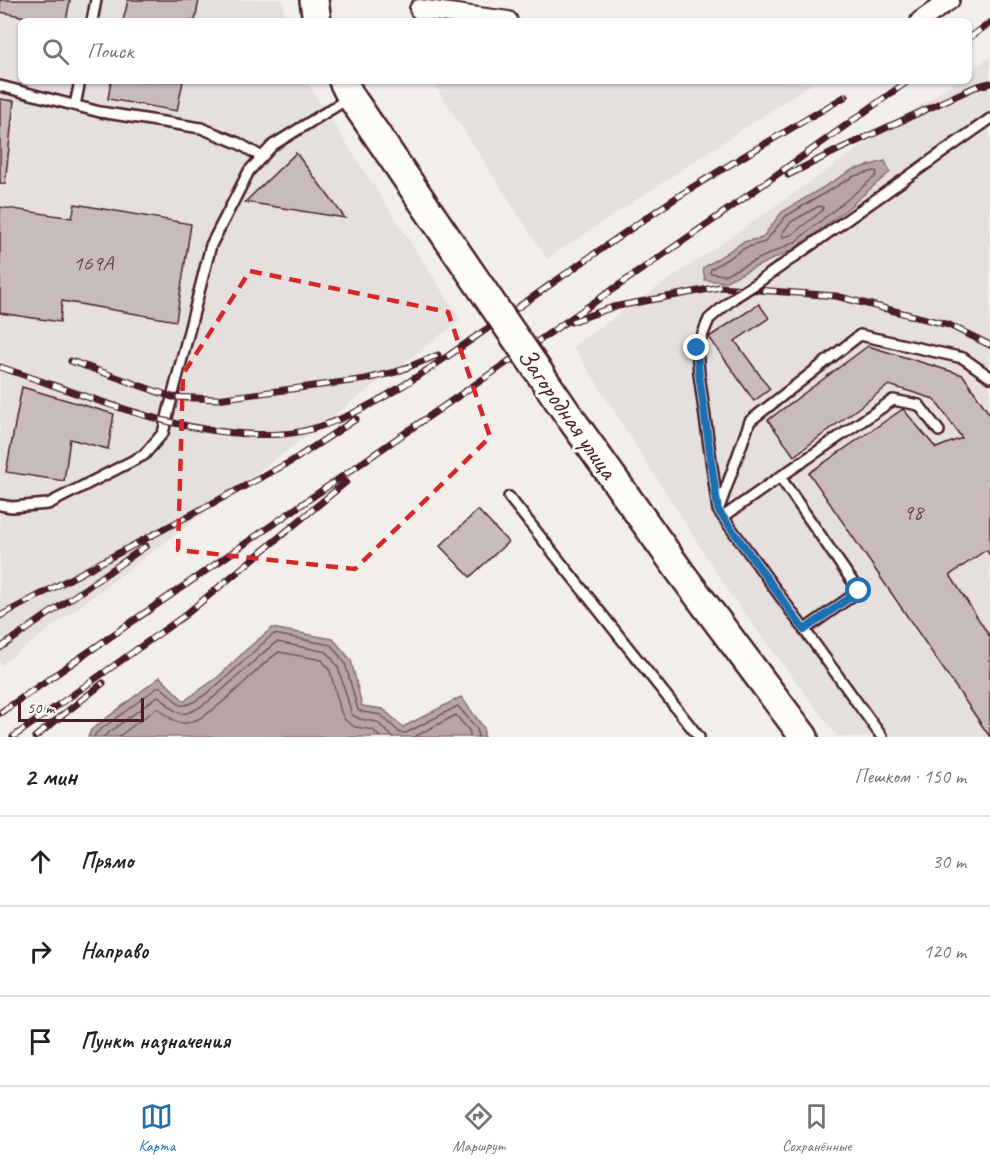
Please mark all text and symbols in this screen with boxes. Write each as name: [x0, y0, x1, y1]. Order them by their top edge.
search box: [18, 18, 972, 84]
icon: search: [39, 35, 72, 68]
text: Поиск: [87, 37, 133, 65]
house number: 169А: [73, 249, 114, 277]
route end: [683, 334, 709, 360]
street label: Загородная улица: [510, 341, 626, 487]
house number: 98: [903, 498, 925, 526]
route start: [845, 577, 871, 603]
scale bar: [18, 695, 144, 722]
text: 50 m: [27, 698, 54, 718]
text: 2 мин: [24, 760, 77, 793]
text: Пешком · 150 m: [854, 764, 966, 789]
icon: ahead: [24, 845, 57, 878]
text: Прямо: [81, 847, 133, 875]
text: 30 m: [932, 849, 966, 874]
icon: right: [24, 935, 57, 968]
text: Направо: [81, 937, 148, 965]
text: 120 m: [923, 939, 966, 964]
icon: arrive: [24, 1025, 57, 1058]
text: Пункт назначения: [81, 1027, 230, 1055]
tab: Карта: [139, 1100, 175, 1156]
tab: Маршрут: [452, 1100, 505, 1156]
tab: Сохранённые: [782, 1100, 851, 1156]

